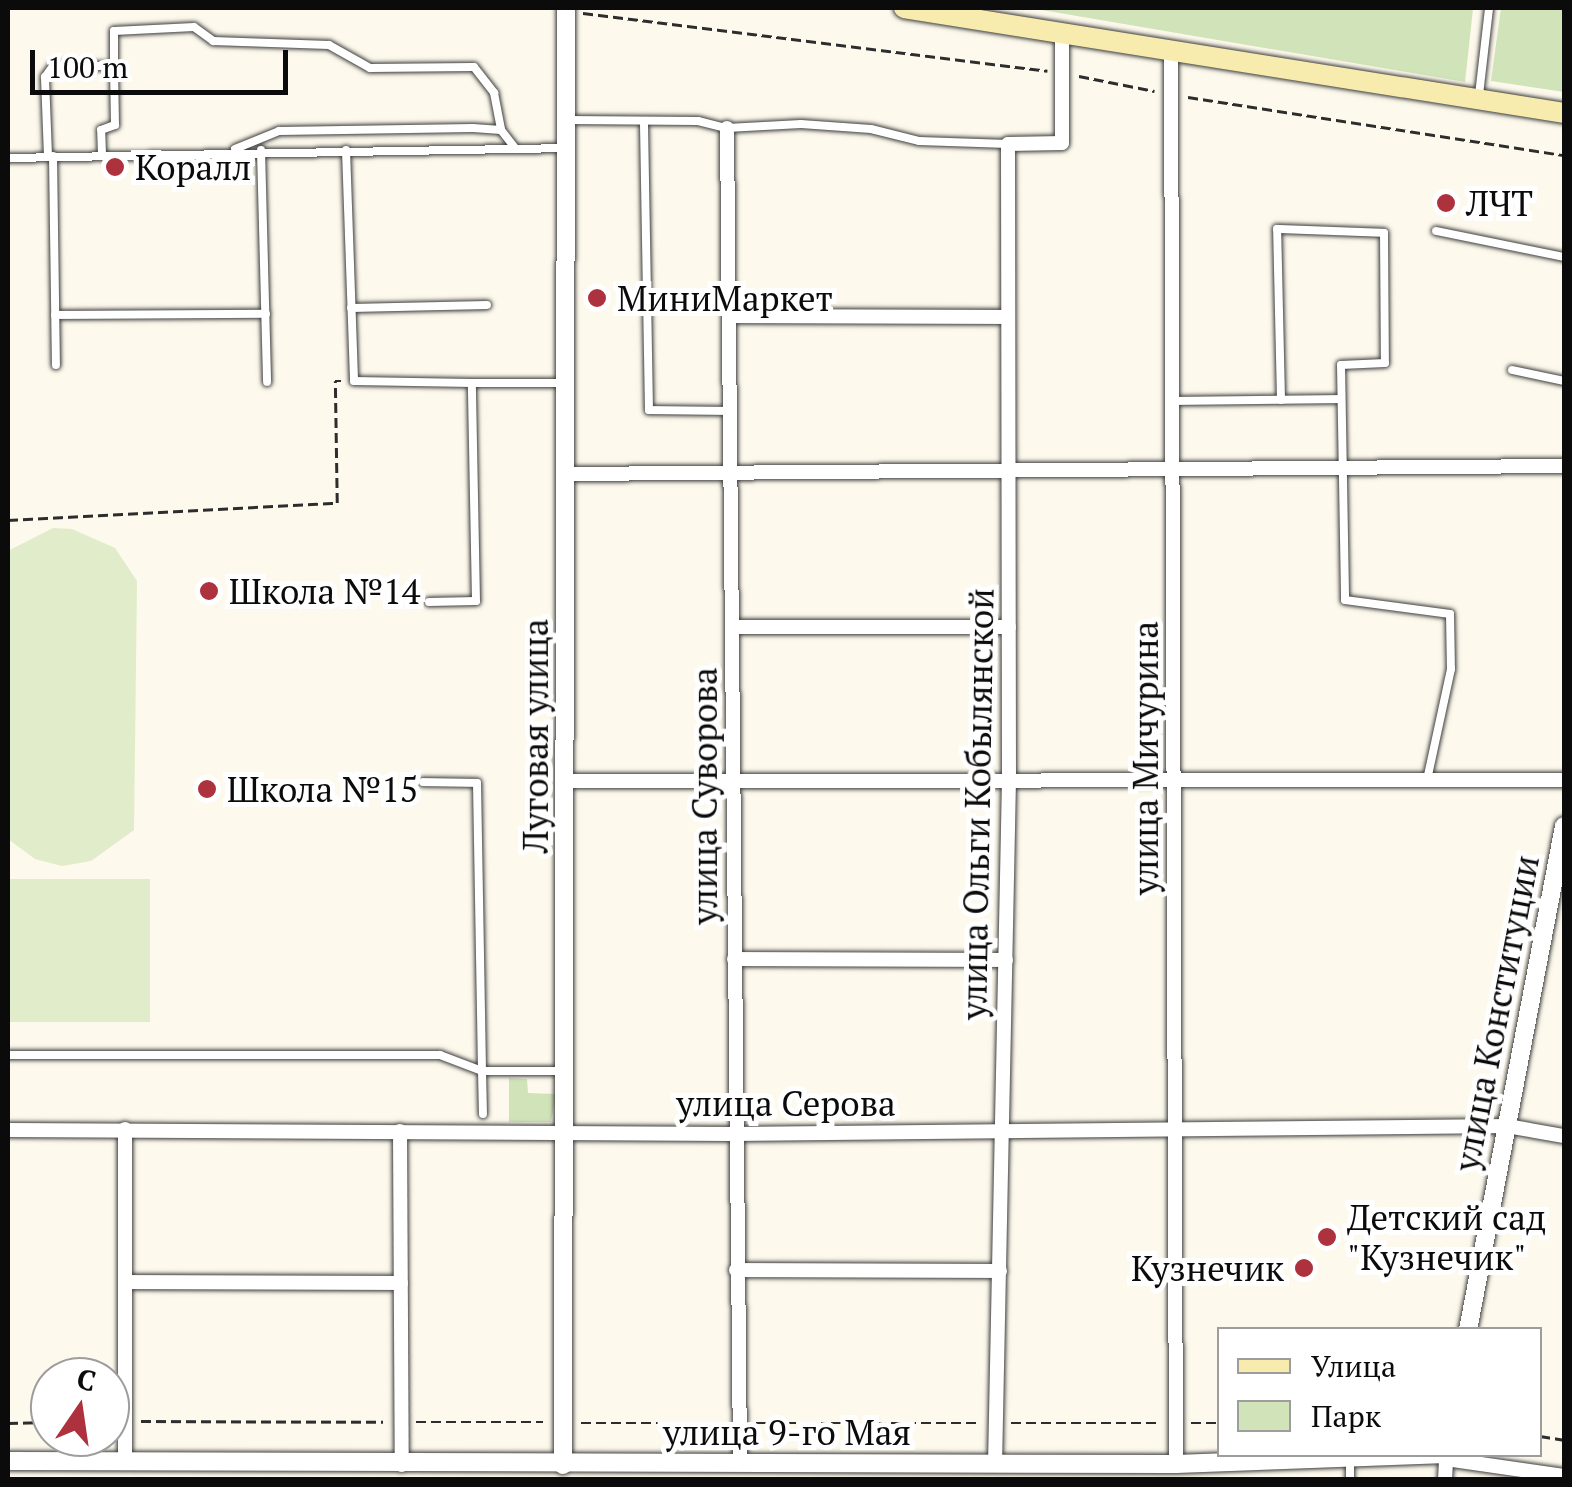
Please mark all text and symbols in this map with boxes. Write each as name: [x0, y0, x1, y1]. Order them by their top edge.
scale bar: [35, 30, 292, 92]
text: 100 m: [47, 47, 128, 87]
place label: Коралл: [135, 146, 251, 188]
marker: Коралл: [104, 156, 126, 178]
place label: ЛЧТ: [1466, 182, 1533, 224]
marker: ЛЧТ: [1435, 192, 1457, 214]
place label: МиниМаркет: [617, 277, 833, 319]
marker: МиниМаркет: [586, 287, 608, 309]
place label: Школа №14: [229, 570, 421, 612]
marker: Школа №14: [198, 580, 220, 602]
street label: улица Ольги Кобылянской: [952, 588, 1002, 1020]
street label: Луговая улица: [514, 619, 556, 853]
street label: улица Мичурина: [1124, 621, 1166, 895]
street label: улица Суворова: [683, 667, 725, 925]
place label: Школа №15: [227, 768, 419, 810]
marker: Школа №15: [196, 778, 218, 800]
street label: улица Конституции: [1445, 851, 1547, 1175]
street label: улица Серова: [676, 1082, 896, 1124]
place label: Детский сад "Кузнечик": [1347, 1196, 1546, 1278]
marker: Детский сад "Кузнечик": [1316, 1226, 1338, 1248]
place label: Кузнечик: [1131, 1247, 1284, 1289]
marker: Кузнечик: [1293, 1257, 1315, 1279]
legend: [1217, 1327, 1542, 1457]
text: Улица: [1311, 1346, 1396, 1386]
north arrow: [30, 1357, 130, 1457]
text: С: [73, 1359, 99, 1399]
text: Парк: [1311, 1396, 1381, 1436]
street label: улица 9-го Мая: [663, 1411, 911, 1453]

